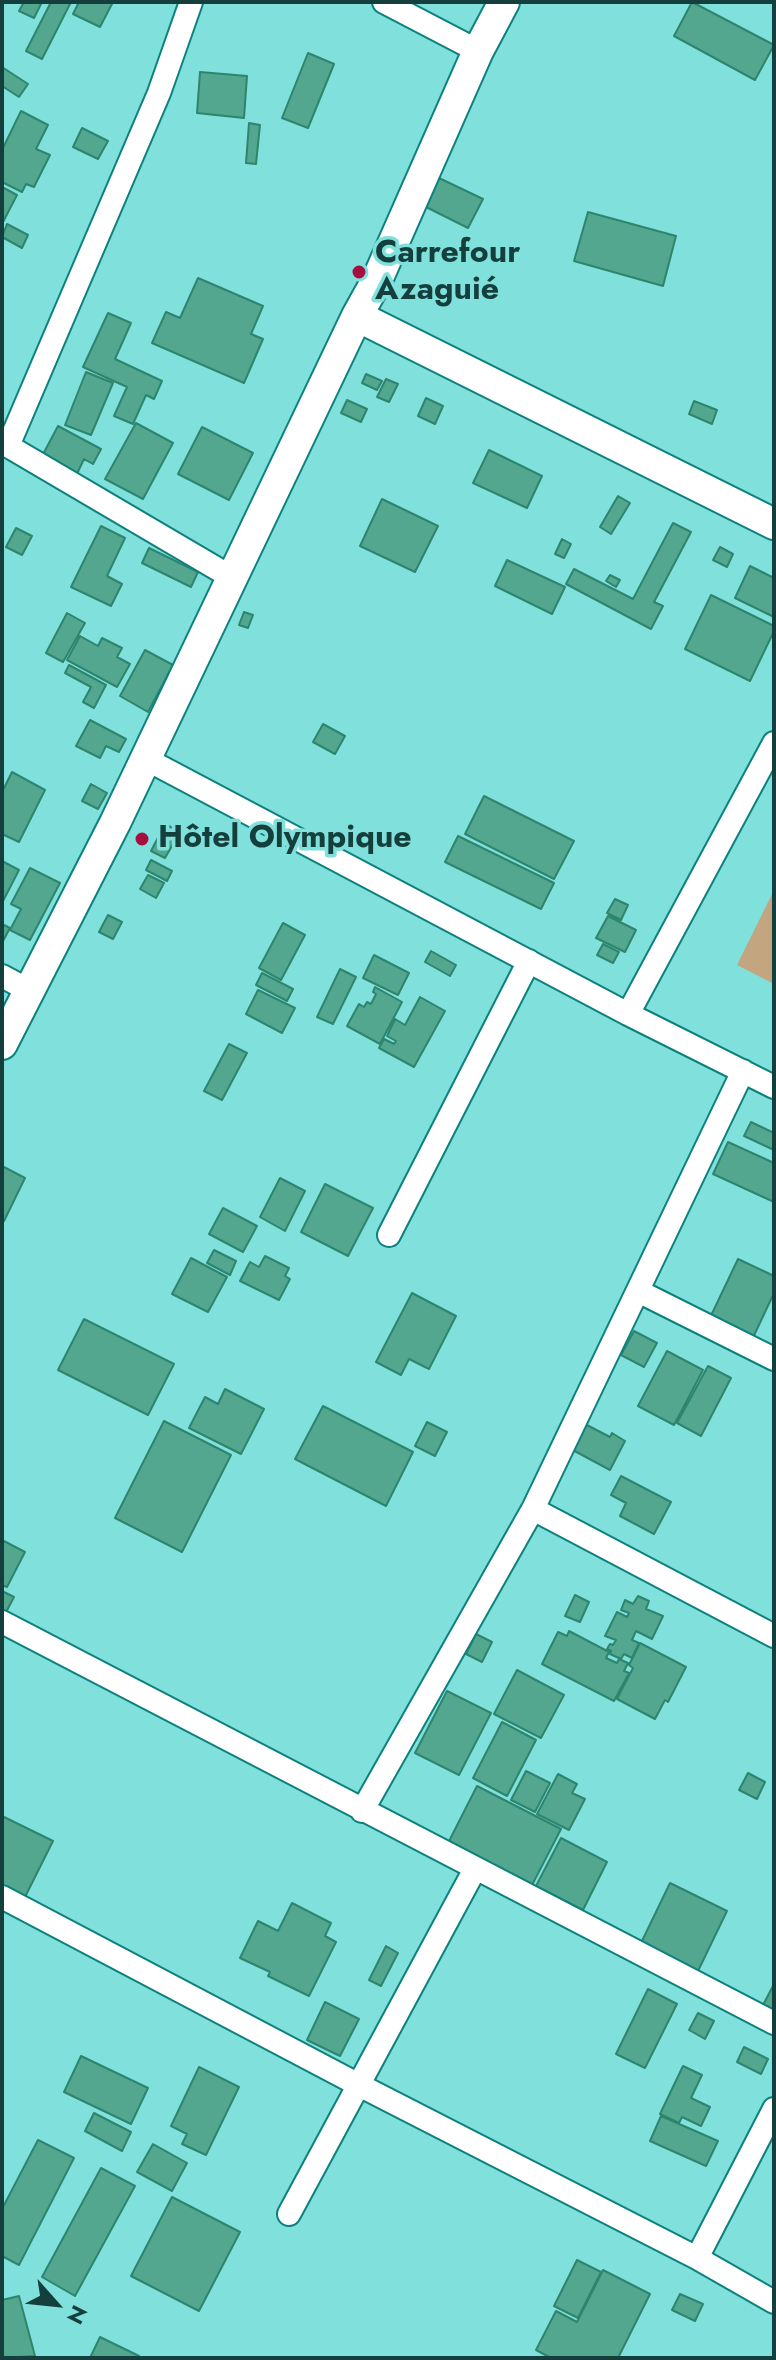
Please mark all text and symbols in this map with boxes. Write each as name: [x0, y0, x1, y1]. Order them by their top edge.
place label: Carrefour Azaguié: [375, 235, 520, 310]
marker: Carrefour Azaguié: [350, 263, 368, 281]
place label: Hôtel Olympique: [158, 820, 412, 858]
marker: Hôtel Olympique: [133, 830, 151, 848]
north arrow: [16, 2264, 96, 2344]
text: N: [59, 2300, 96, 2330]

